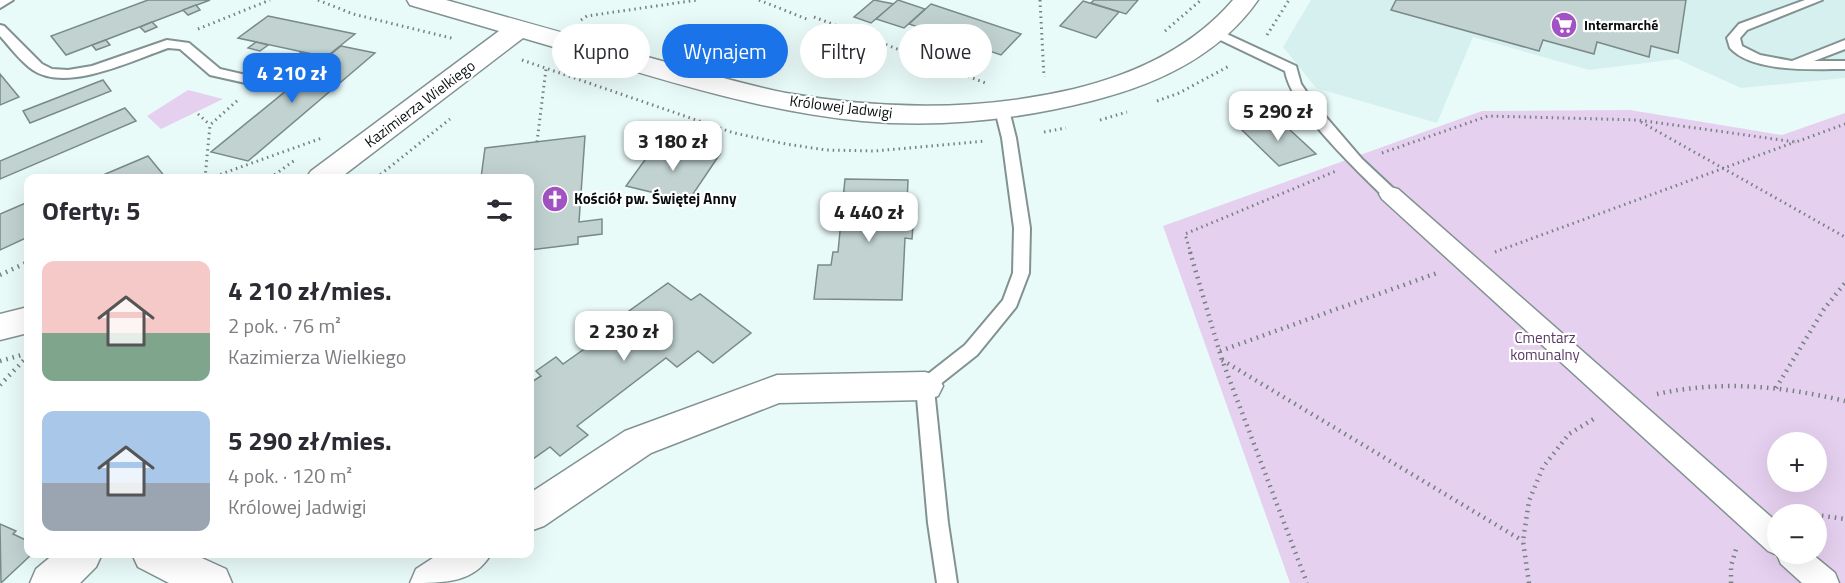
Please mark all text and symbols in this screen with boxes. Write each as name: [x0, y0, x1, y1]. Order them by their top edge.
supermarket icon: Intermarché: [1549, 10, 1579, 40]
place label: Intermarché: [1584, 14, 1658, 35]
chip: Kupno: [552, 24, 650, 78]
chip: Wynajem: [662, 24, 788, 78]
chip: Filtry: [800, 24, 887, 78]
chip: Nowe: [899, 24, 992, 78]
pin: 4 210 zł: [230, 53, 354, 104]
street label: Kazimierza Wielkiego: [359, 54, 480, 153]
text: 4 210 zł: [257, 57, 327, 88]
street label: Królowej Jadwigi: [788, 89, 894, 124]
pin: 5 290 zł: [1216, 91, 1340, 142]
text: 5 290 zł: [1243, 95, 1313, 126]
pin: 3 180 zł: [611, 121, 735, 172]
text: 3 180 zł: [638, 125, 708, 156]
church icon: Kościół pw. Świętej Anny: [540, 184, 570, 214]
place label: Kościół pw. Świętej Anny: [574, 187, 737, 210]
text: Oferty: 5: [42, 191, 140, 230]
pin: 4 440 zł: [807, 192, 931, 243]
icon: filters: [483, 194, 516, 227]
text: 4 440 zł: [834, 196, 904, 227]
text: 4 210 zł/mies.: [228, 271, 392, 310]
icon: home: [90, 285, 162, 357]
text: 2 pok. · 76 m²: [228, 310, 341, 341]
pin: 2 230 zł: [562, 311, 686, 362]
text: 2 230 zł: [589, 315, 659, 346]
park label: Cmentarz komunalny: [1510, 326, 1580, 366]
text: Kazimierza Wielkiego: [228, 341, 406, 372]
text: 5 290 zł/mies.: [228, 421, 392, 460]
map controls: [1767, 432, 1827, 564]
button: +: [1767, 432, 1827, 492]
icon: home: [90, 435, 162, 507]
text: 4 pok. · 120 m²: [228, 460, 352, 491]
text: Królowej Jadwigi: [228, 491, 366, 522]
button: −: [1767, 504, 1827, 564]

